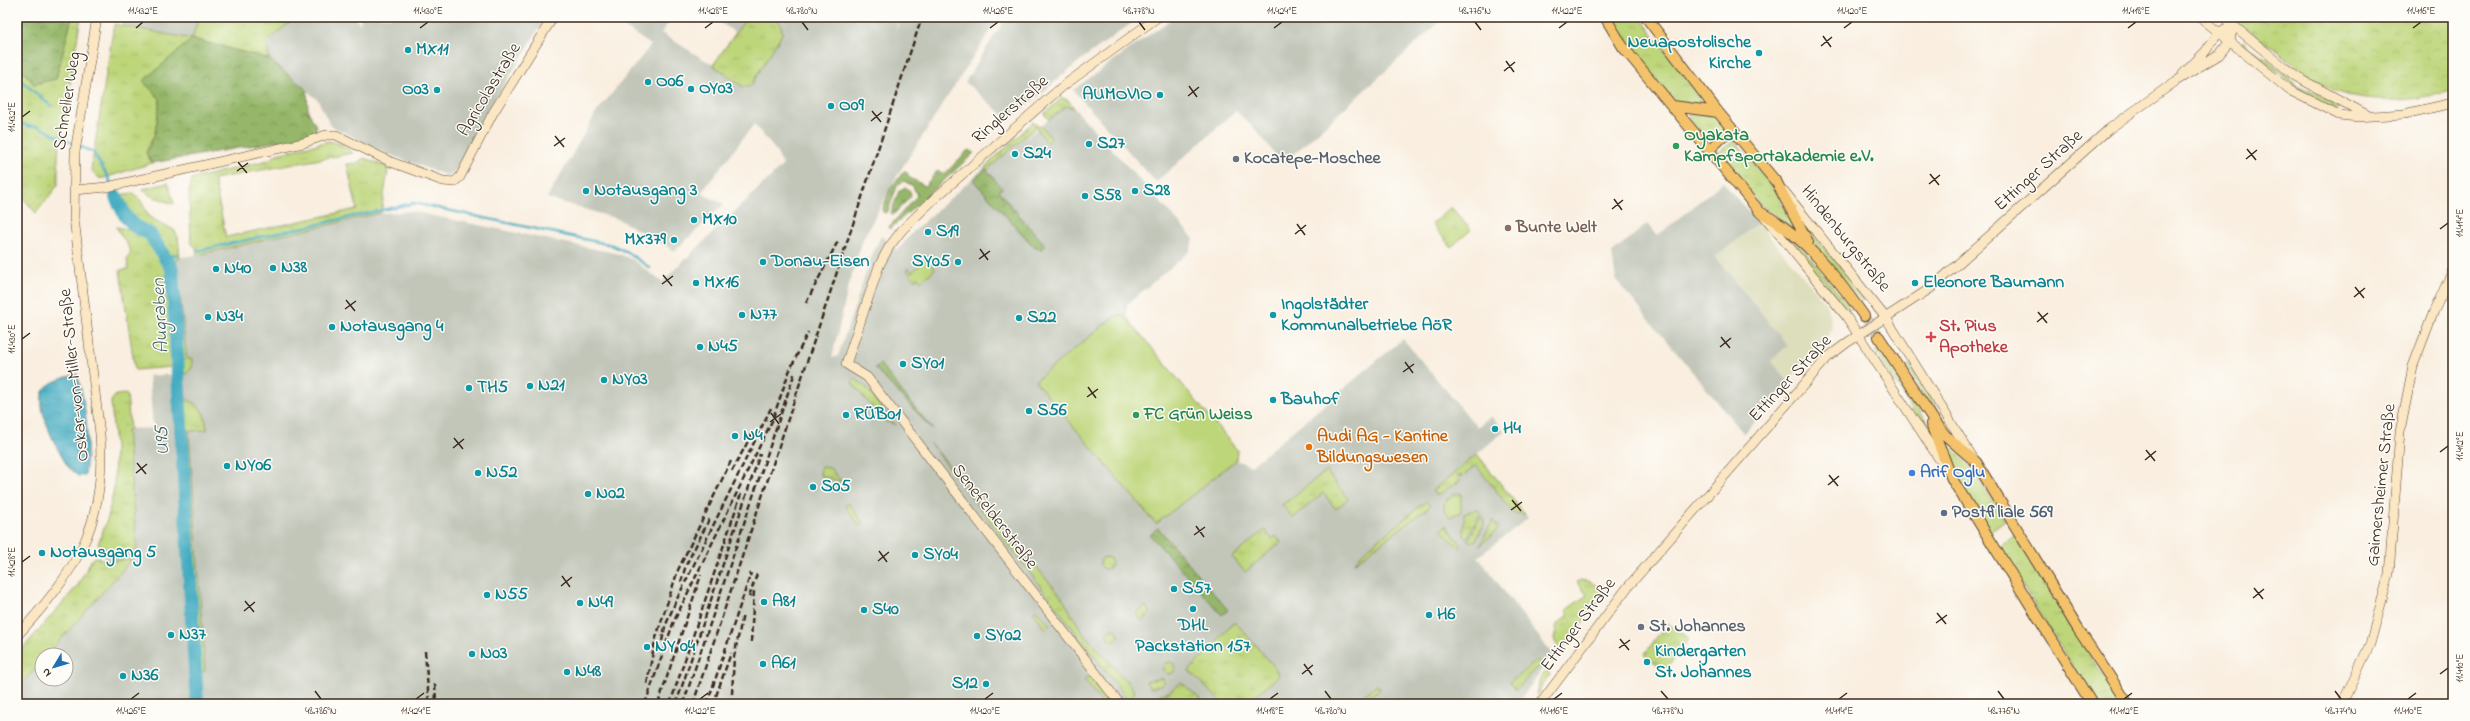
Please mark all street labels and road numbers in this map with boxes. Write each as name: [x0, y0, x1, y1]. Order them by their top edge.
street label: Agricolastraße: [452, 37, 530, 142]
street label: Schneller Weg: [47, 50, 90, 152]
street label: Ringlerstraße: [967, 69, 1056, 151]
street label: Ettinger Straße: [1989, 123, 2091, 219]
street label: Hindenburgstraße: [1793, 180, 1897, 299]
street label: Oskar-von-Miller-Straße: [53, 286, 97, 463]
street label: Ettinger Straße: [1743, 329, 1840, 429]
street label: Gaimersheimer Straße: [2361, 401, 2404, 568]
street label: Senefelderstraße: [944, 459, 1044, 576]
street label: Ettinger Straße: [1535, 572, 1624, 678]

